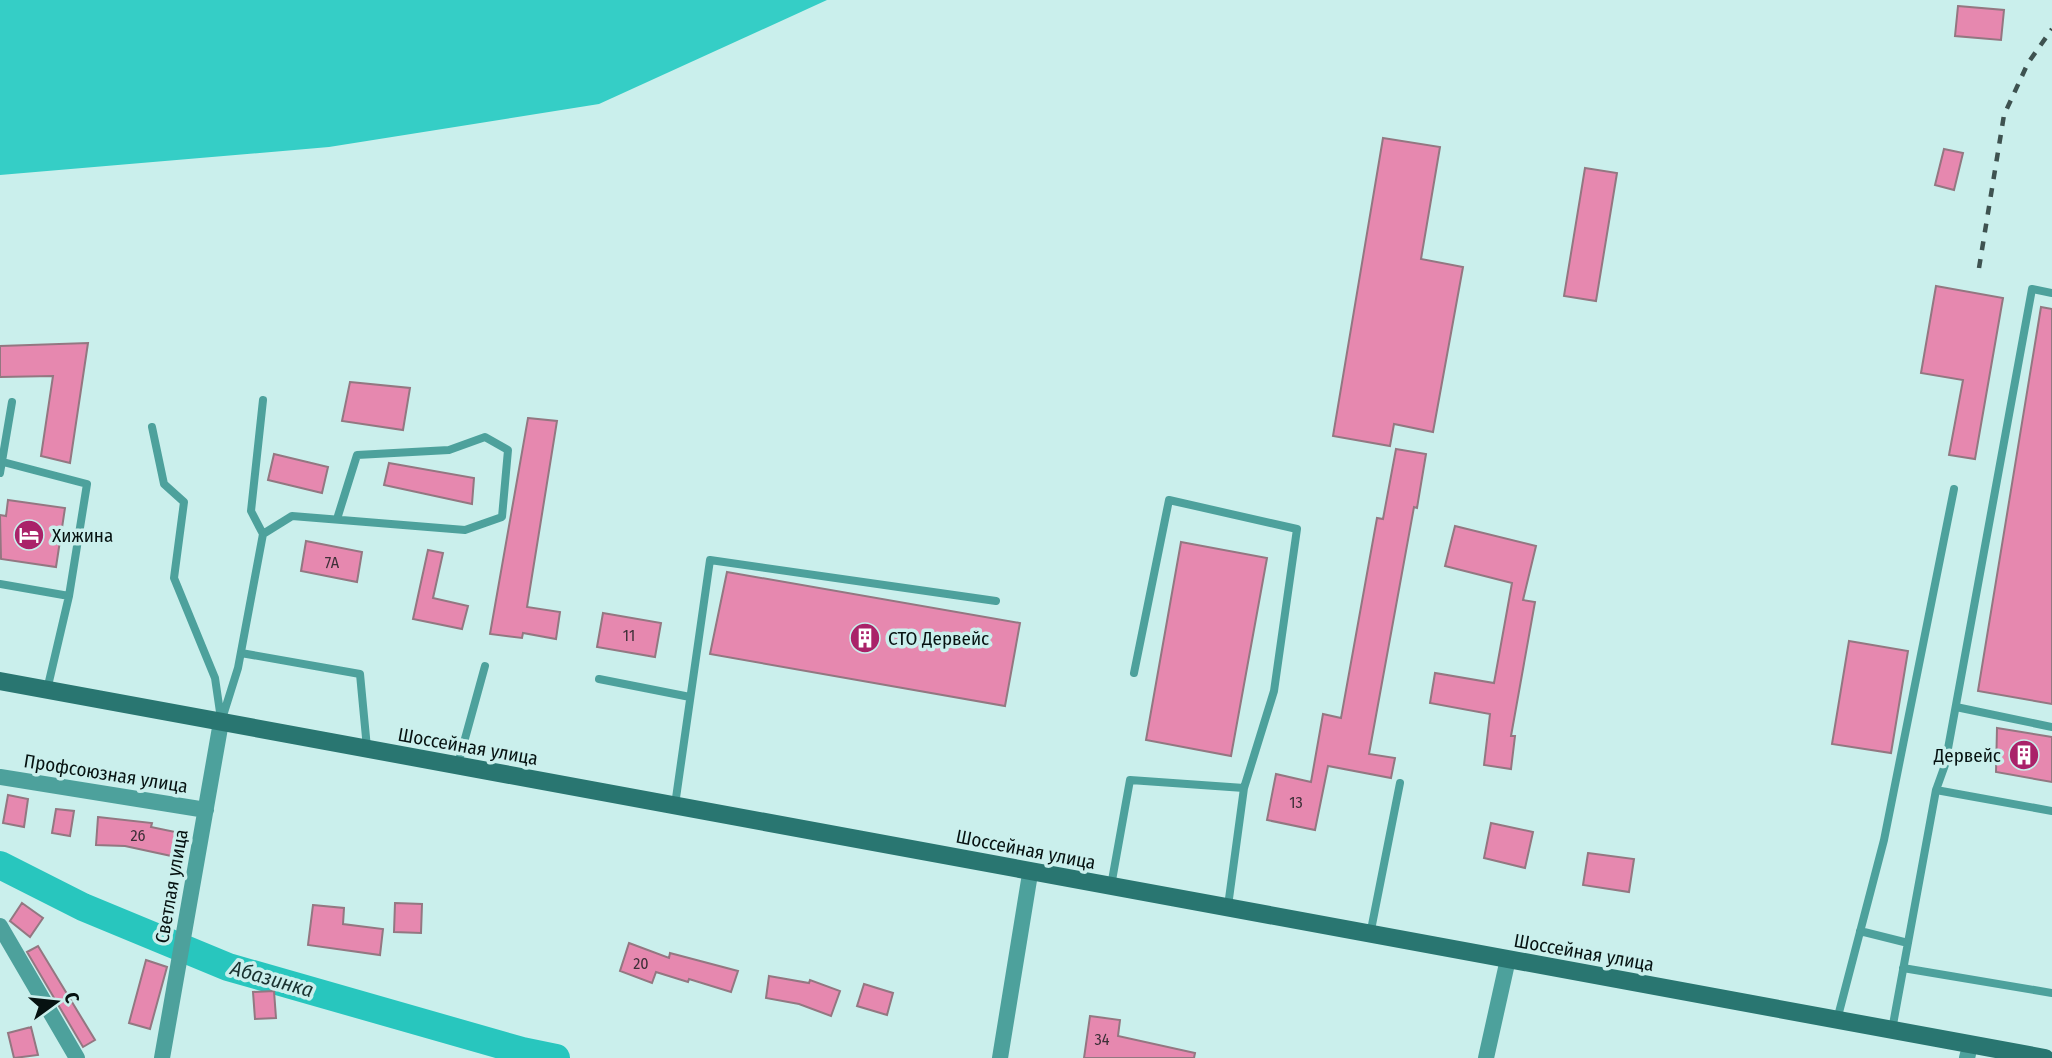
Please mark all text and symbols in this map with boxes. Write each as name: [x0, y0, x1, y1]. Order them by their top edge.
hotel icon: Хижина: [12, 518, 46, 552]
place label: Хижина: [52, 524, 113, 547]
house number: 7А: [325, 553, 340, 572]
building icon: СТО Дервейс: [848, 621, 882, 655]
house number: 11: [623, 626, 635, 645]
place label: СТО Дервейс: [888, 627, 989, 650]
street label: Шоссейная улица: [396, 723, 540, 770]
building icon: Дервейс: [2007, 738, 2041, 772]
place label: Дервейс: [1933, 744, 2001, 767]
street label: Профсоюзная улица: [22, 749, 190, 798]
house number: 13: [1289, 793, 1303, 812]
street label: Шоссейная улица: [954, 825, 1098, 874]
house number: 26: [131, 826, 146, 845]
street label: Светлая улица: [150, 827, 193, 945]
street label: Шоссейная улица: [1512, 929, 1656, 976]
house number: 20: [633, 954, 649, 973]
water label: Абазинка: [227, 955, 316, 1003]
north arrow: [21, 967, 91, 1037]
text: С: [60, 990, 84, 1006]
house number: 34: [1095, 1030, 1110, 1049]

